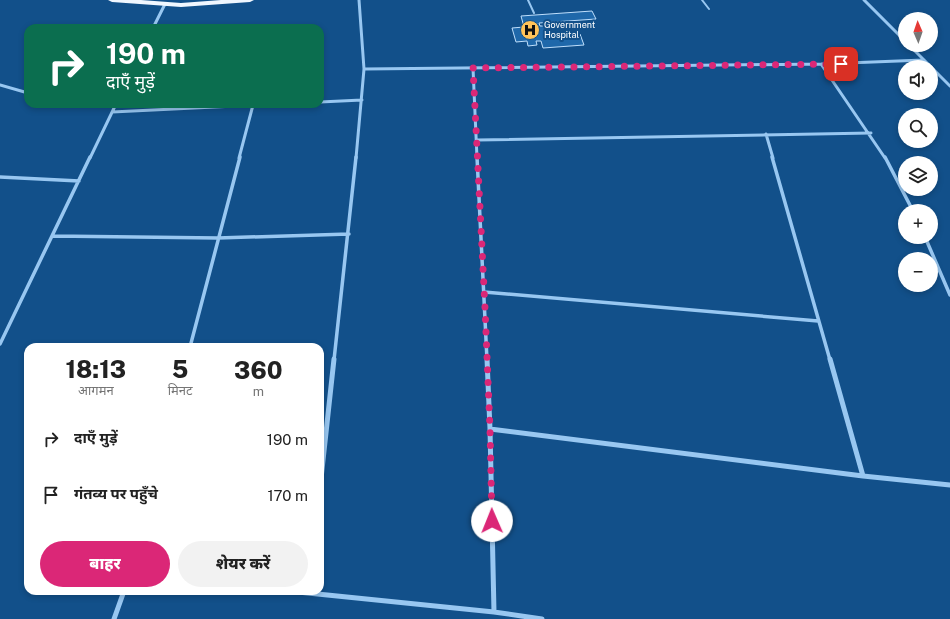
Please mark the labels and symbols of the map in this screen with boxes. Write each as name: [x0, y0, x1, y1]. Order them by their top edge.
north arrow: [898, 12, 938, 52]
hospital icon: Government Hospital: [519, 19, 541, 41]
place label: Government Hospital: [544, 19, 596, 40]
pin: [824, 47, 858, 81]
position arrow: [471, 500, 513, 542]

